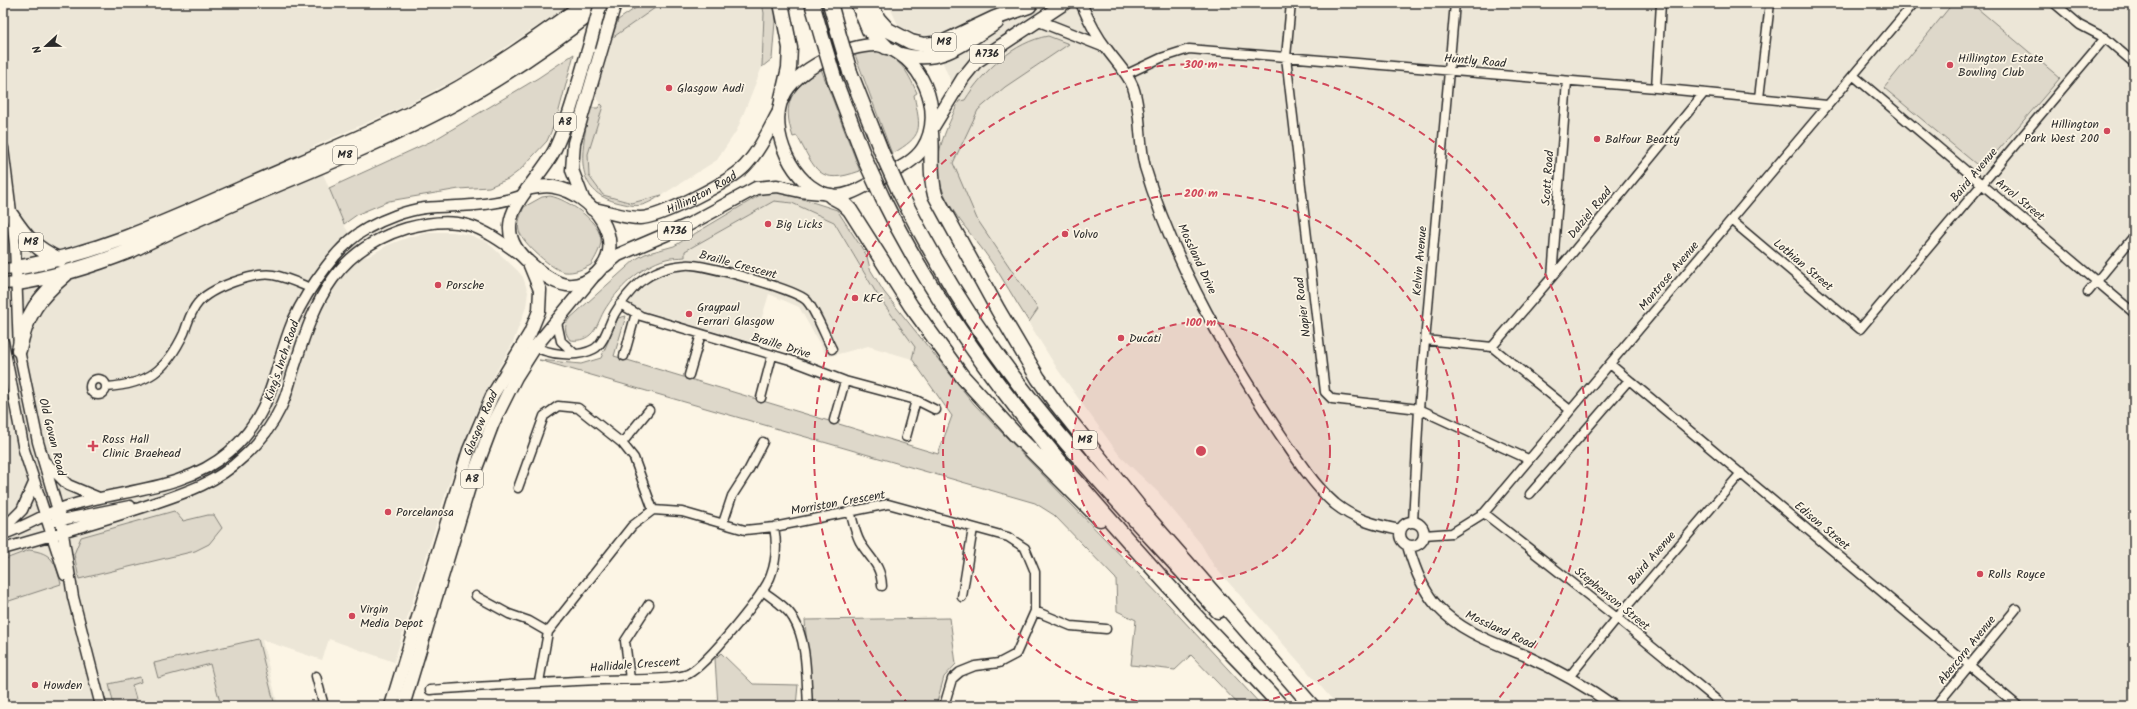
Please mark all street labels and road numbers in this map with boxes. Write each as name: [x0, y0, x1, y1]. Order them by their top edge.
road number: M8: [932, 33, 956, 51]
road number: A736: [970, 45, 1004, 63]
street label: Huntly Road: [1443, 49, 1508, 73]
road number: A8: [554, 113, 576, 131]
street label: Baird Avenue: [1945, 143, 2003, 206]
road number: M8: [333, 146, 357, 164]
street label: Scott Road: [1537, 149, 1559, 206]
street label: Hillington Road: [663, 166, 742, 219]
street label: Arrol Street: [1991, 174, 2049, 226]
street label: Dalziel Road: [1563, 182, 1617, 243]
street label: Mossland Drive: [1172, 221, 1222, 298]
road number: A736: [658, 222, 692, 240]
street label: Kelvin Avenue: [1407, 225, 1433, 297]
road number: M8: [19, 233, 43, 251]
street label: Lothian Street: [1769, 234, 1837, 296]
street label: Montrose Avenue: [1634, 236, 1704, 315]
street label: Braille Crescent: [697, 246, 779, 285]
street label: Napier Road: [1290, 275, 1316, 338]
street label: King's Inch Road: [259, 317, 305, 404]
street label: Braille Drive: [749, 328, 814, 364]
street label: Glasgow Road: [458, 386, 503, 458]
street label: Old Govan Road: [33, 396, 71, 479]
road number: M8: [1073, 431, 1097, 449]
road number: A8: [461, 470, 483, 488]
street label: Morriston Crescent: [789, 485, 887, 521]
street label: Edison Street: [1790, 497, 1854, 555]
street label: Baird Avenue: [1623, 526, 1681, 589]
street label: Stephenson Street: [1570, 562, 1654, 636]
street label: Mossland Road: [1462, 606, 1539, 655]
street label: Abercorn Avenue: [1933, 611, 2001, 689]
street label: Hallidale Crescent: [589, 652, 681, 678]

